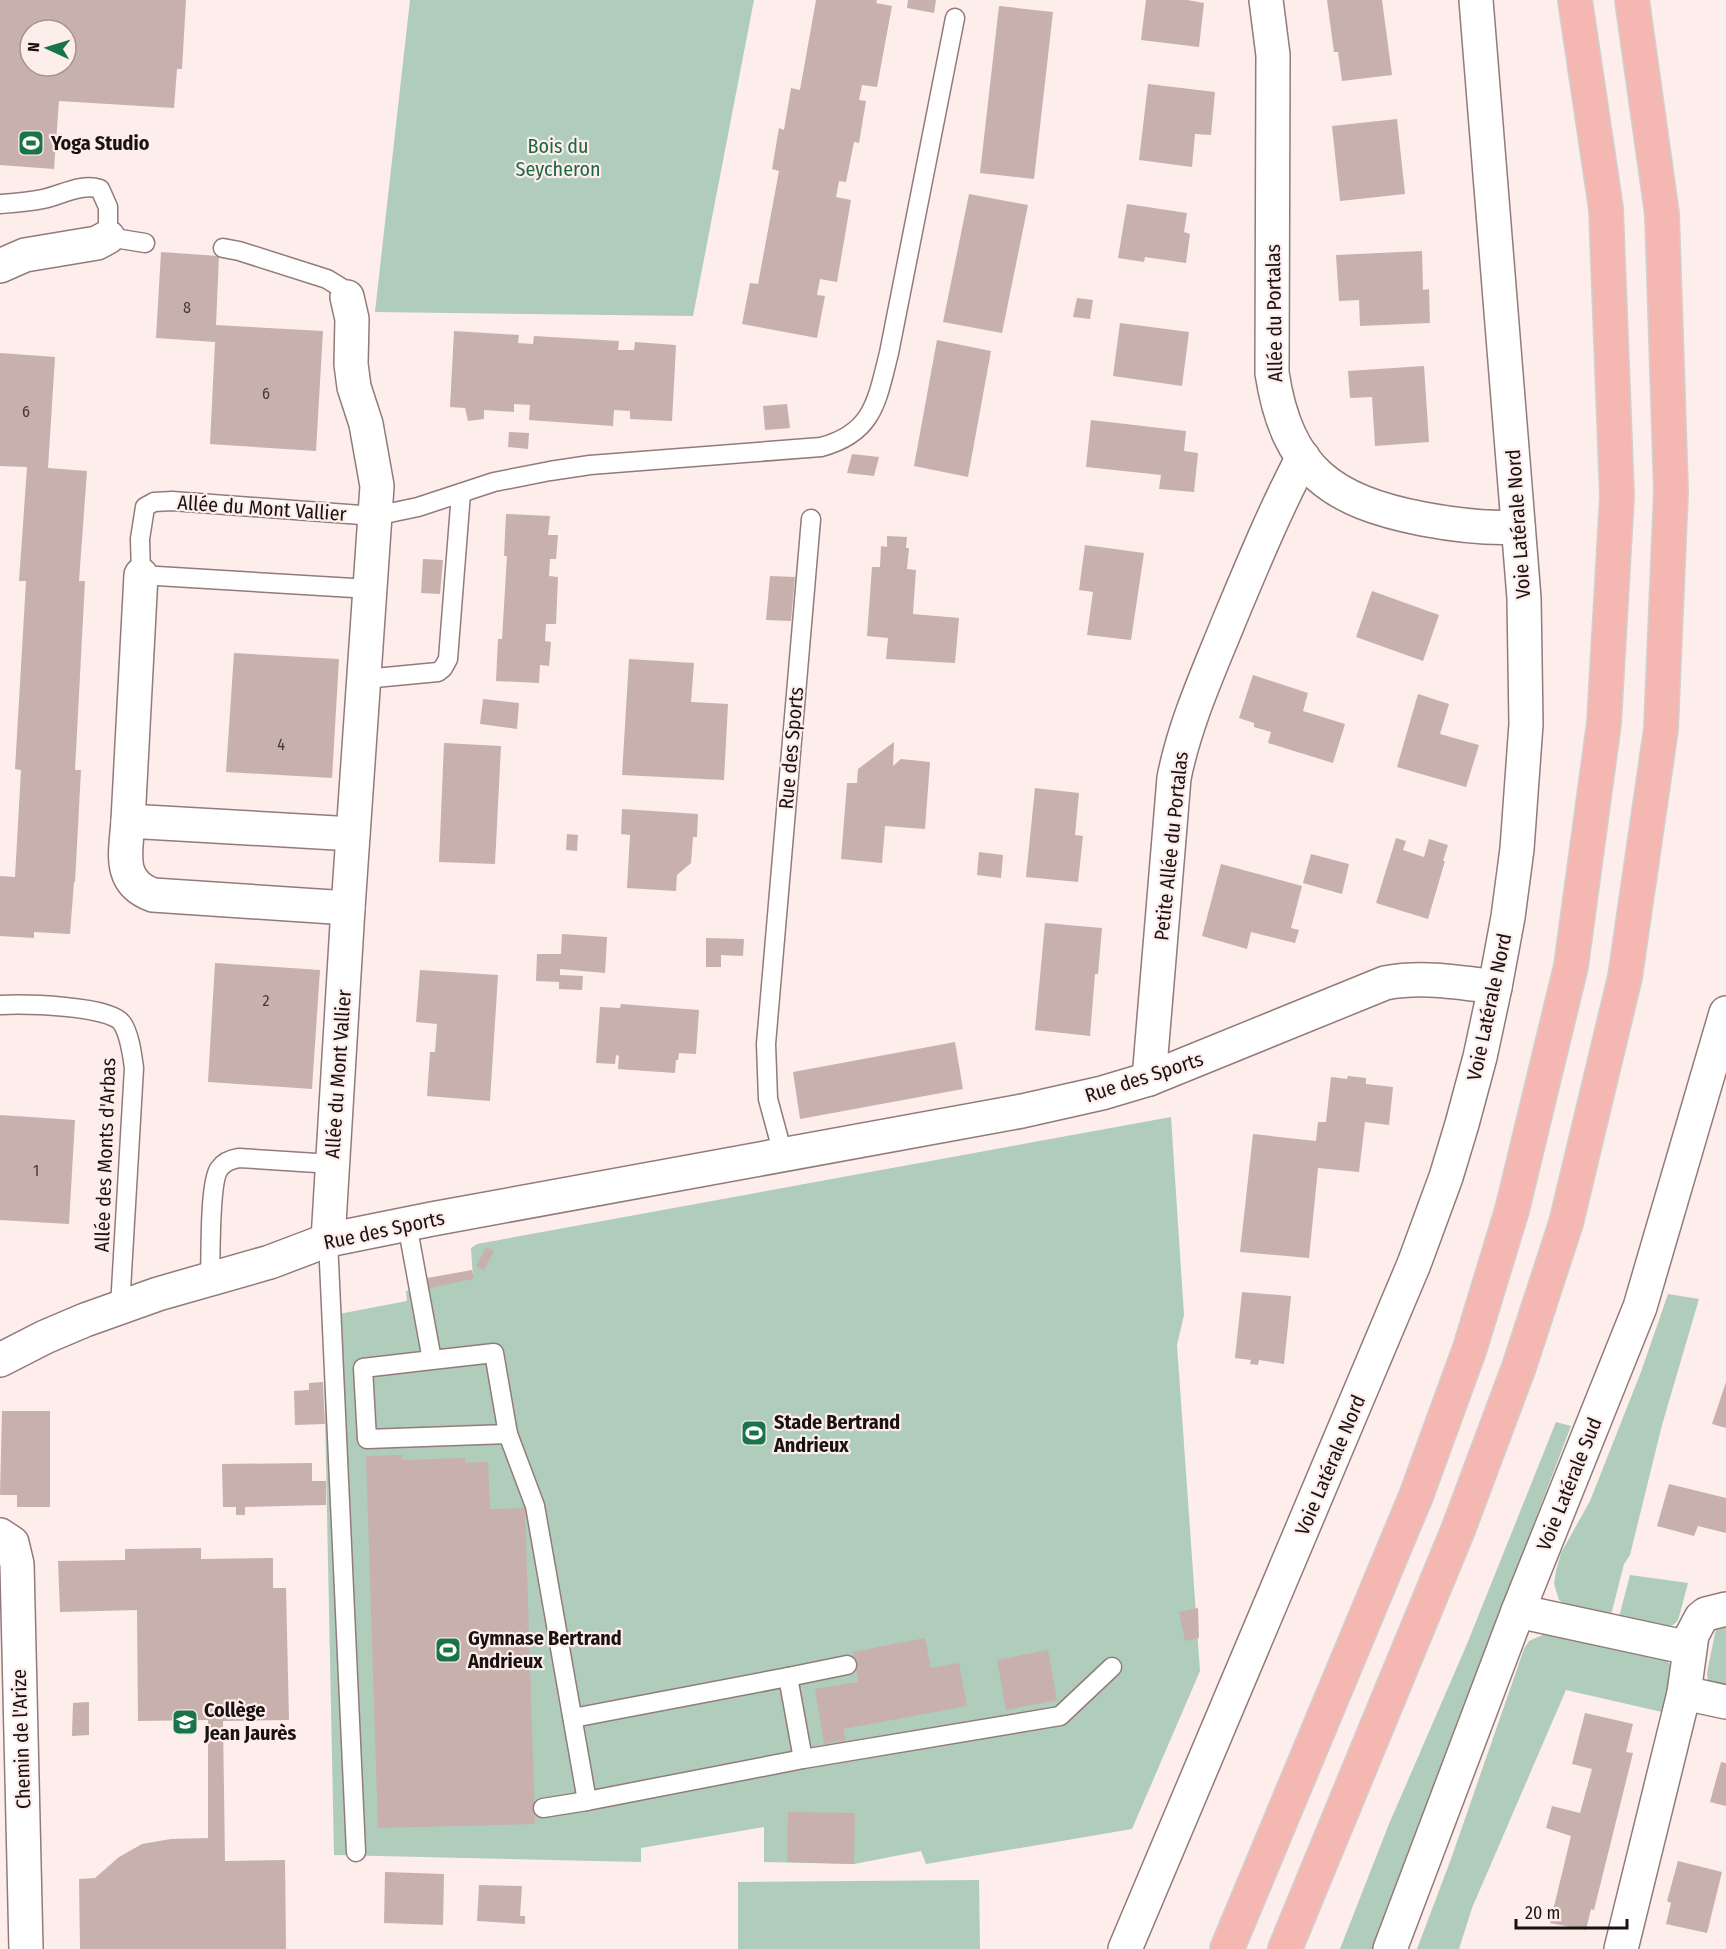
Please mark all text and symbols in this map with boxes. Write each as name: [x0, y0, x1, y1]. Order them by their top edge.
north arrow: [18, 18, 78, 78]
text: N: [24, 42, 43, 52]
sports icon: Yoga Studio: [16, 128, 46, 158]
place label: Yoga Studio: [50, 131, 150, 155]
park label: Bois du Seycheron: [515, 134, 601, 181]
street label: Allée du Portalas: [1261, 244, 1287, 382]
house number: 8: [183, 298, 191, 317]
house number: 6: [262, 384, 270, 403]
house number: 6: [22, 402, 30, 421]
street label: Voie Latérale Nord: [1501, 448, 1535, 600]
street label: Allée du Mont Vallier: [177, 490, 347, 526]
street label: Rue des Sports: [774, 686, 808, 810]
house number: 4: [277, 735, 285, 754]
street label: Petite Allée du Portalas: [1149, 750, 1193, 942]
street label: Voie Latérale Nord: [1462, 931, 1516, 1083]
street label: Allée du Mont Vallier: [320, 989, 356, 1159]
house number: 2: [262, 991, 270, 1010]
street label: Rue des Sports: [1082, 1047, 1206, 1107]
street label: Allée des Monts d'Arbas: [90, 1057, 120, 1253]
house number: 1: [33, 1161, 39, 1180]
street label: Rue des Sports: [321, 1205, 447, 1255]
street label: Voie Latérale Nord: [1290, 1391, 1370, 1539]
place label: Stade Bertrand Andrieux: [773, 1410, 900, 1457]
street label: Voie Latérale Sud: [1531, 1414, 1607, 1554]
sports icon: Stade Bertrand Andrieux: [739, 1418, 769, 1448]
place label: Gymnase Bertrand Andrieux: [467, 1626, 622, 1673]
sports icon: Gymnase Bertrand Andrieux: [433, 1635, 463, 1665]
street label: Chemin de l'Arize: [7, 1669, 35, 1809]
place label: Collège Jean Jaurès: [203, 1698, 296, 1745]
school or university icon: Collège Jean Jaurès: [170, 1707, 200, 1737]
scale bar: [1516, 1892, 1627, 1930]
text: 20 m: [1525, 1902, 1560, 1924]

